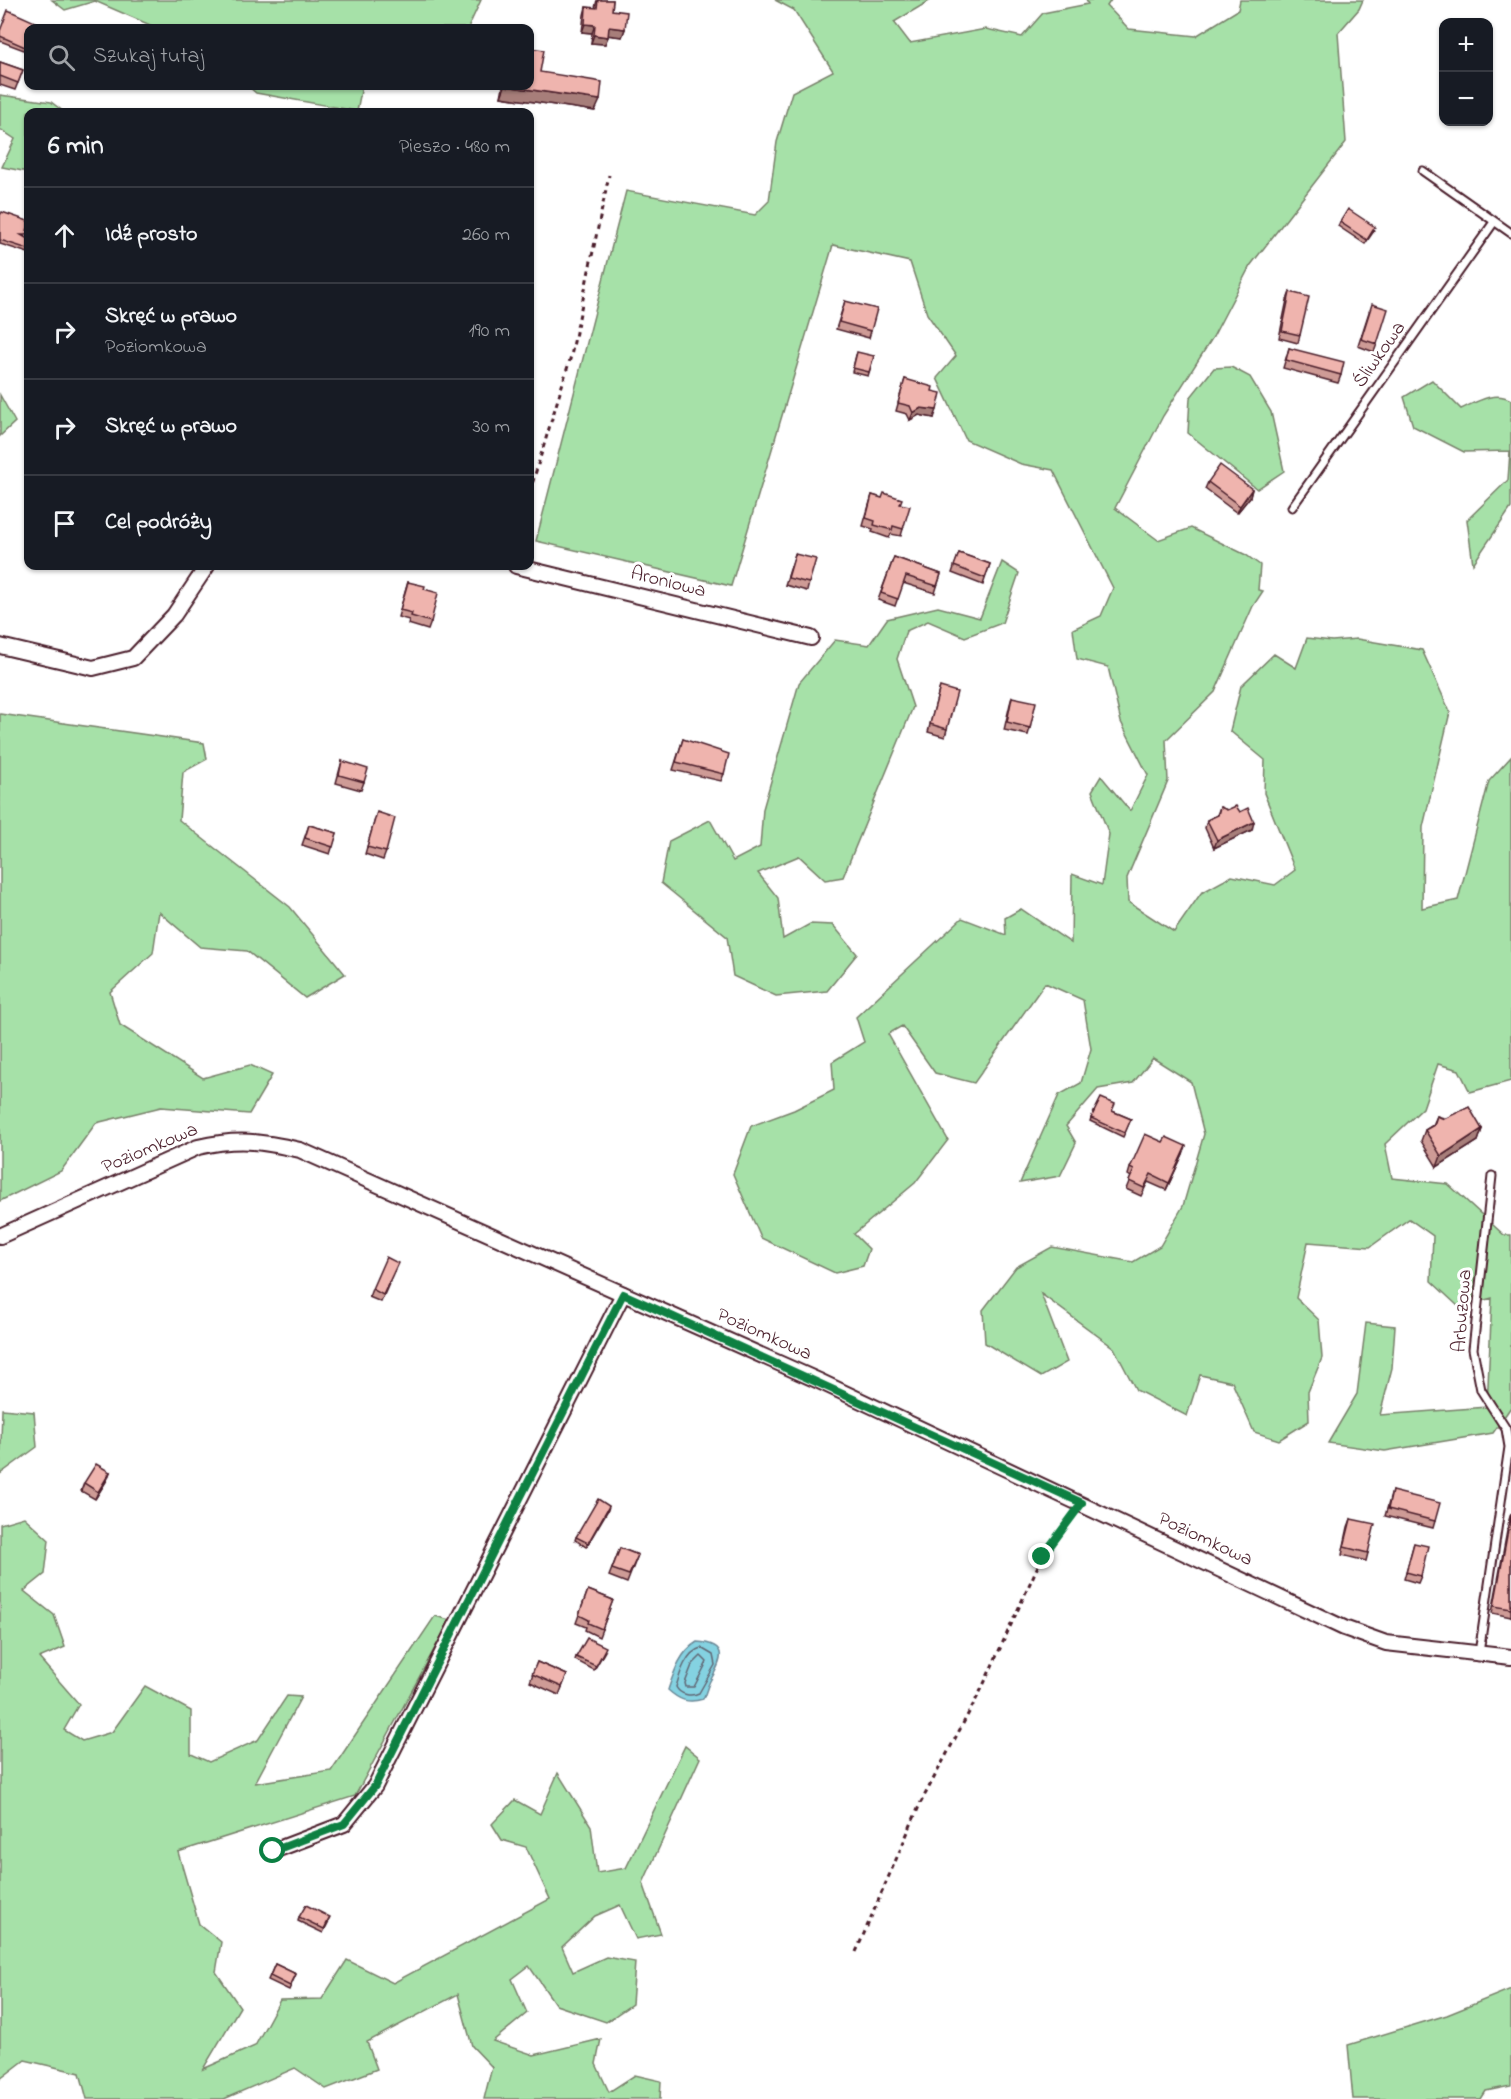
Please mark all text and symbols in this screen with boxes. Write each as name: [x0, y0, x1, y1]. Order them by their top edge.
map controls: [1439, 18, 1493, 126]
button: +: [1439, 18, 1493, 72]
search box: [24, 24, 534, 90]
icon: search: [45, 41, 78, 74]
text: Szukaj tutaj: [93, 41, 204, 73]
button: −: [1439, 72, 1493, 126]
text: 6 min: [48, 128, 104, 166]
text: Pieszo · 480 m: [399, 133, 510, 162]
icon: ahead: [48, 219, 81, 252]
text: Idź prosto: [105, 219, 198, 251]
text: 260 m: [462, 221, 510, 250]
text: Skręć w prawo: [105, 301, 237, 333]
icon: right: [48, 315, 81, 348]
street label: Śliwkowa: [1346, 316, 1414, 394]
text: 190 m: [468, 317, 510, 346]
text: Poziomkowa: [105, 333, 207, 362]
icon: right: [48, 411, 81, 444]
text: Skręć w prawo: [105, 411, 237, 443]
text: 30 m: [473, 413, 510, 442]
icon: arrive: [48, 507, 81, 540]
text: Cel podróży: [105, 507, 212, 539]
street label: Aroniowa: [627, 560, 709, 606]
street label: Poziomkowa: [97, 1116, 203, 1182]
street label: Arbuzowa: [1446, 1269, 1480, 1353]
street label: Poziomkowa: [712, 1301, 816, 1369]
street label: Poziomkowa: [1153, 1505, 1257, 1575]
route end: [1028, 1543, 1054, 1569]
route start: [259, 1837, 285, 1863]

